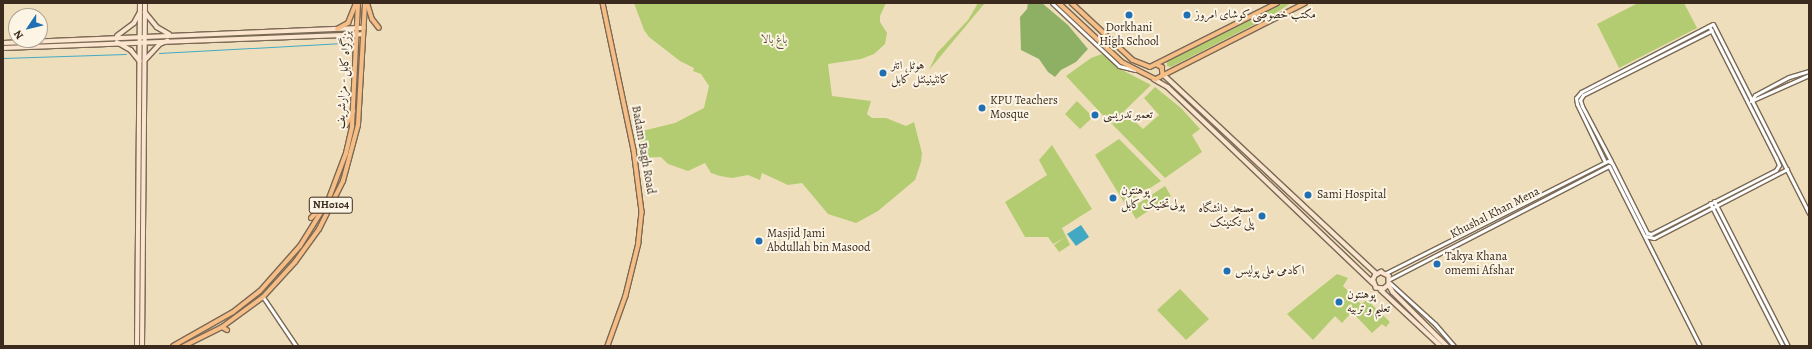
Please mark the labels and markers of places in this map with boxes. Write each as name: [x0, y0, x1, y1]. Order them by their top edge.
place label: مکتب خصوصی کوشای امروز: [1195, 8, 1316, 22]
marker: Dorkhani High School: [1124, 10, 1134, 20]
marker: مکتب خصوصی کوشای امروز: [1182, 10, 1192, 20]
place label: Dorkhani High School: [1099, 21, 1159, 49]
place label: ہوٹل انٹر کانٹینینٹل کابل: [891, 59, 949, 87]
marker: ہوٹل انٹر کانٹینینٹل کابل: [878, 68, 888, 78]
place label: KPU Teachers Mosque: [990, 94, 1058, 122]
marker: KPU Teachers Mosque: [977, 103, 987, 113]
place label: تعمیر تدریسی: [1103, 108, 1153, 122]
marker: تعمیر تدریسی: [1090, 110, 1100, 120]
place label: پوهنتون پولی‌تخنیک کابل: [1121, 184, 1185, 212]
place label: Sami Hospital: [1317, 188, 1386, 202]
marker: Sami Hospital: [1302, 189, 1314, 201]
marker: پوهنتون پولی‌تخنیک کابل: [1108, 193, 1118, 203]
place label: مسجد دانشگاه پلی تکنینک: [1199, 202, 1254, 230]
marker: مسجد دانشگاه پلی تکنینک: [1257, 211, 1267, 221]
place label: Masjid Jami Abdullah bin Masood: [767, 227, 870, 255]
marker: Masjid Jami Abdullah bin Masood: [754, 236, 764, 246]
place label: Takya Khana omemi Afshar: [1445, 250, 1514, 278]
marker: Takya Khana omemi Afshar: [1432, 259, 1442, 269]
place label: اکادمی ملی پولیس: [1235, 264, 1304, 278]
marker: اکادمی ملی پولیس: [1222, 266, 1232, 276]
place label: پوهنتون تعلیم و تربیه: [1347, 288, 1390, 316]
marker: پوهنتون تعلیم و تربیه: [1334, 297, 1344, 307]

